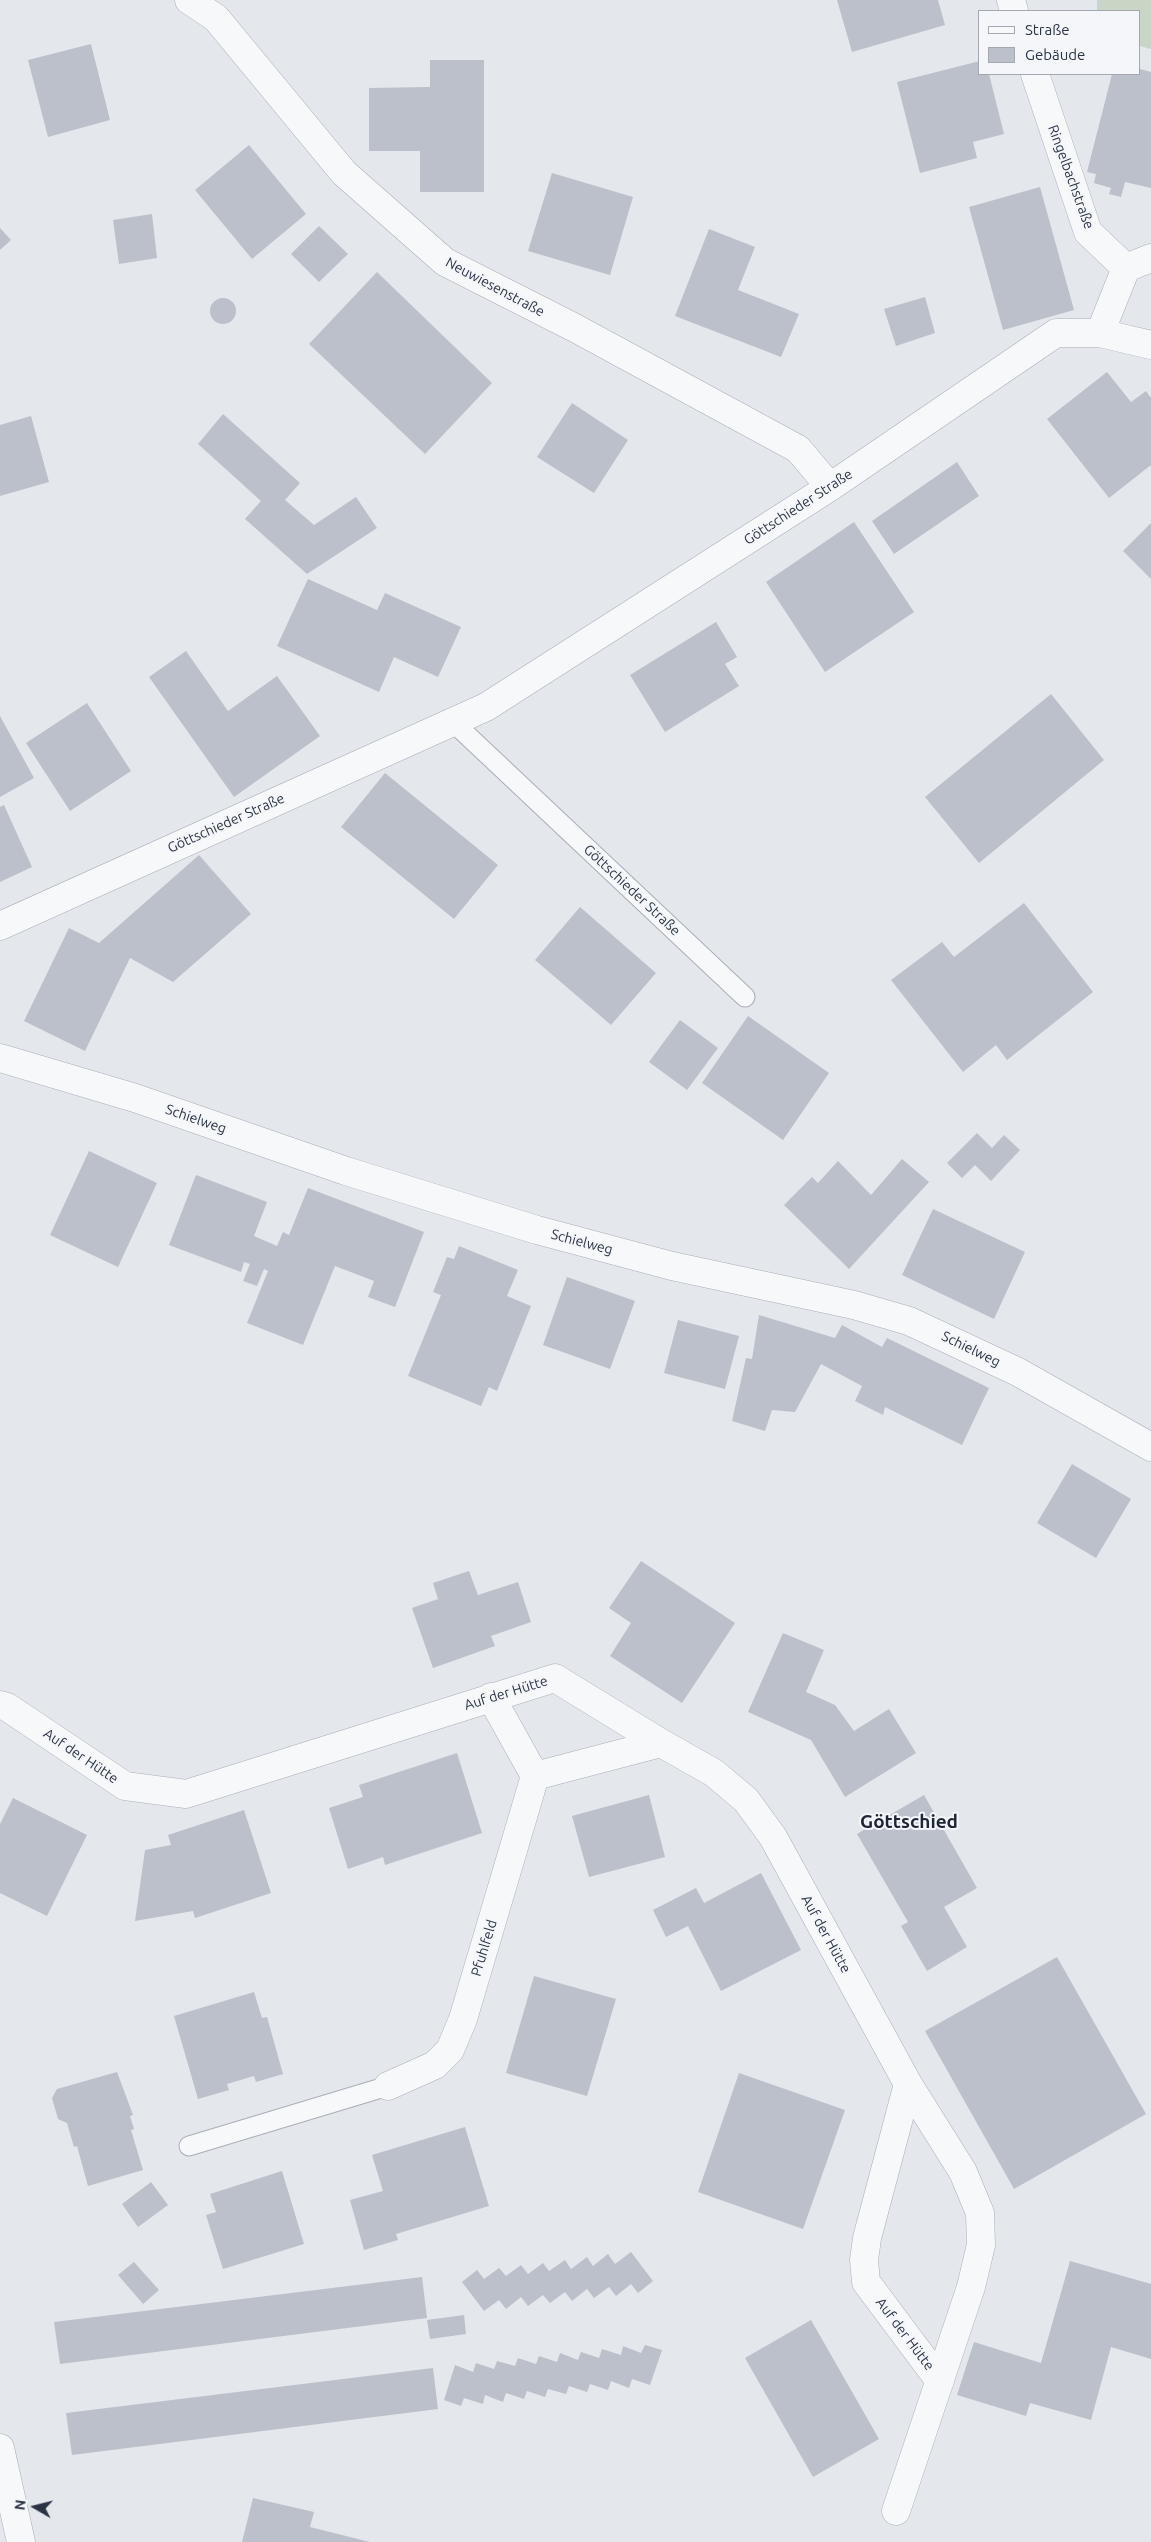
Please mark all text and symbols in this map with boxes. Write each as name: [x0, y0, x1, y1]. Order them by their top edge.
legend: [978, 10, 1141, 75]
text: Straße: [1025, 21, 1069, 38]
text: Gebäude: [1025, 46, 1085, 63]
street label: Ringelbachstraße: [1044, 123, 1098, 231]
street label: Neuwiesenstraße: [443, 254, 547, 320]
street label: Göttschieder Straße: [741, 466, 855, 548]
street label: Göttschieder Straße: [165, 790, 287, 856]
street label: Göttschieder Straße: [580, 841, 684, 939]
street label: Schielweg: [163, 1101, 229, 1137]
street label: Schielweg: [549, 1226, 615, 1258]
street label: Schielweg: [939, 1328, 1003, 1370]
street label: Auf der Hütte: [462, 1672, 550, 1714]
street label: Auf der Hütte: [40, 1725, 122, 1787]
district label: Göttschied: [860, 1811, 958, 1833]
street label: Auf der Hütte: [798, 1892, 854, 1976]
street label: Pfuhlfeld: [467, 1918, 501, 1978]
street label: Auf der Hütte: [872, 2294, 938, 2374]
north arrow: [10, 2482, 60, 2532]
text: N: [11, 2499, 29, 2511]

